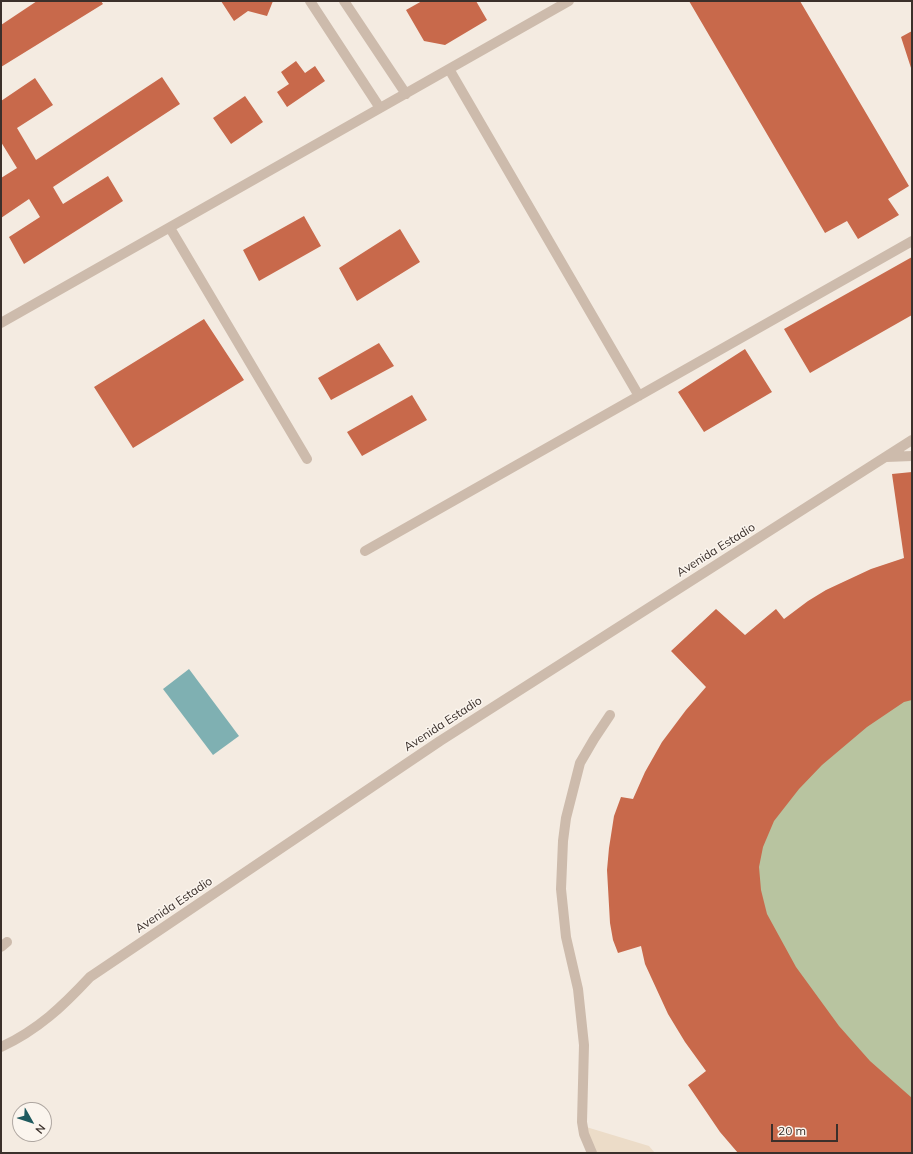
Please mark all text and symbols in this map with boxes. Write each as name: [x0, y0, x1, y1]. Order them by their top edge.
street label: Avenida Estadio: [674, 520, 758, 580]
street label: Avenida Estadio: [401, 693, 485, 755]
street label: Avenida Estadio: [133, 874, 215, 936]
north arrow: [12, 1102, 52, 1142]
scale bar: [773, 1116, 840, 1142]
text: N: [32, 1121, 49, 1137]
text: 20 m: [778, 1123, 806, 1138]

